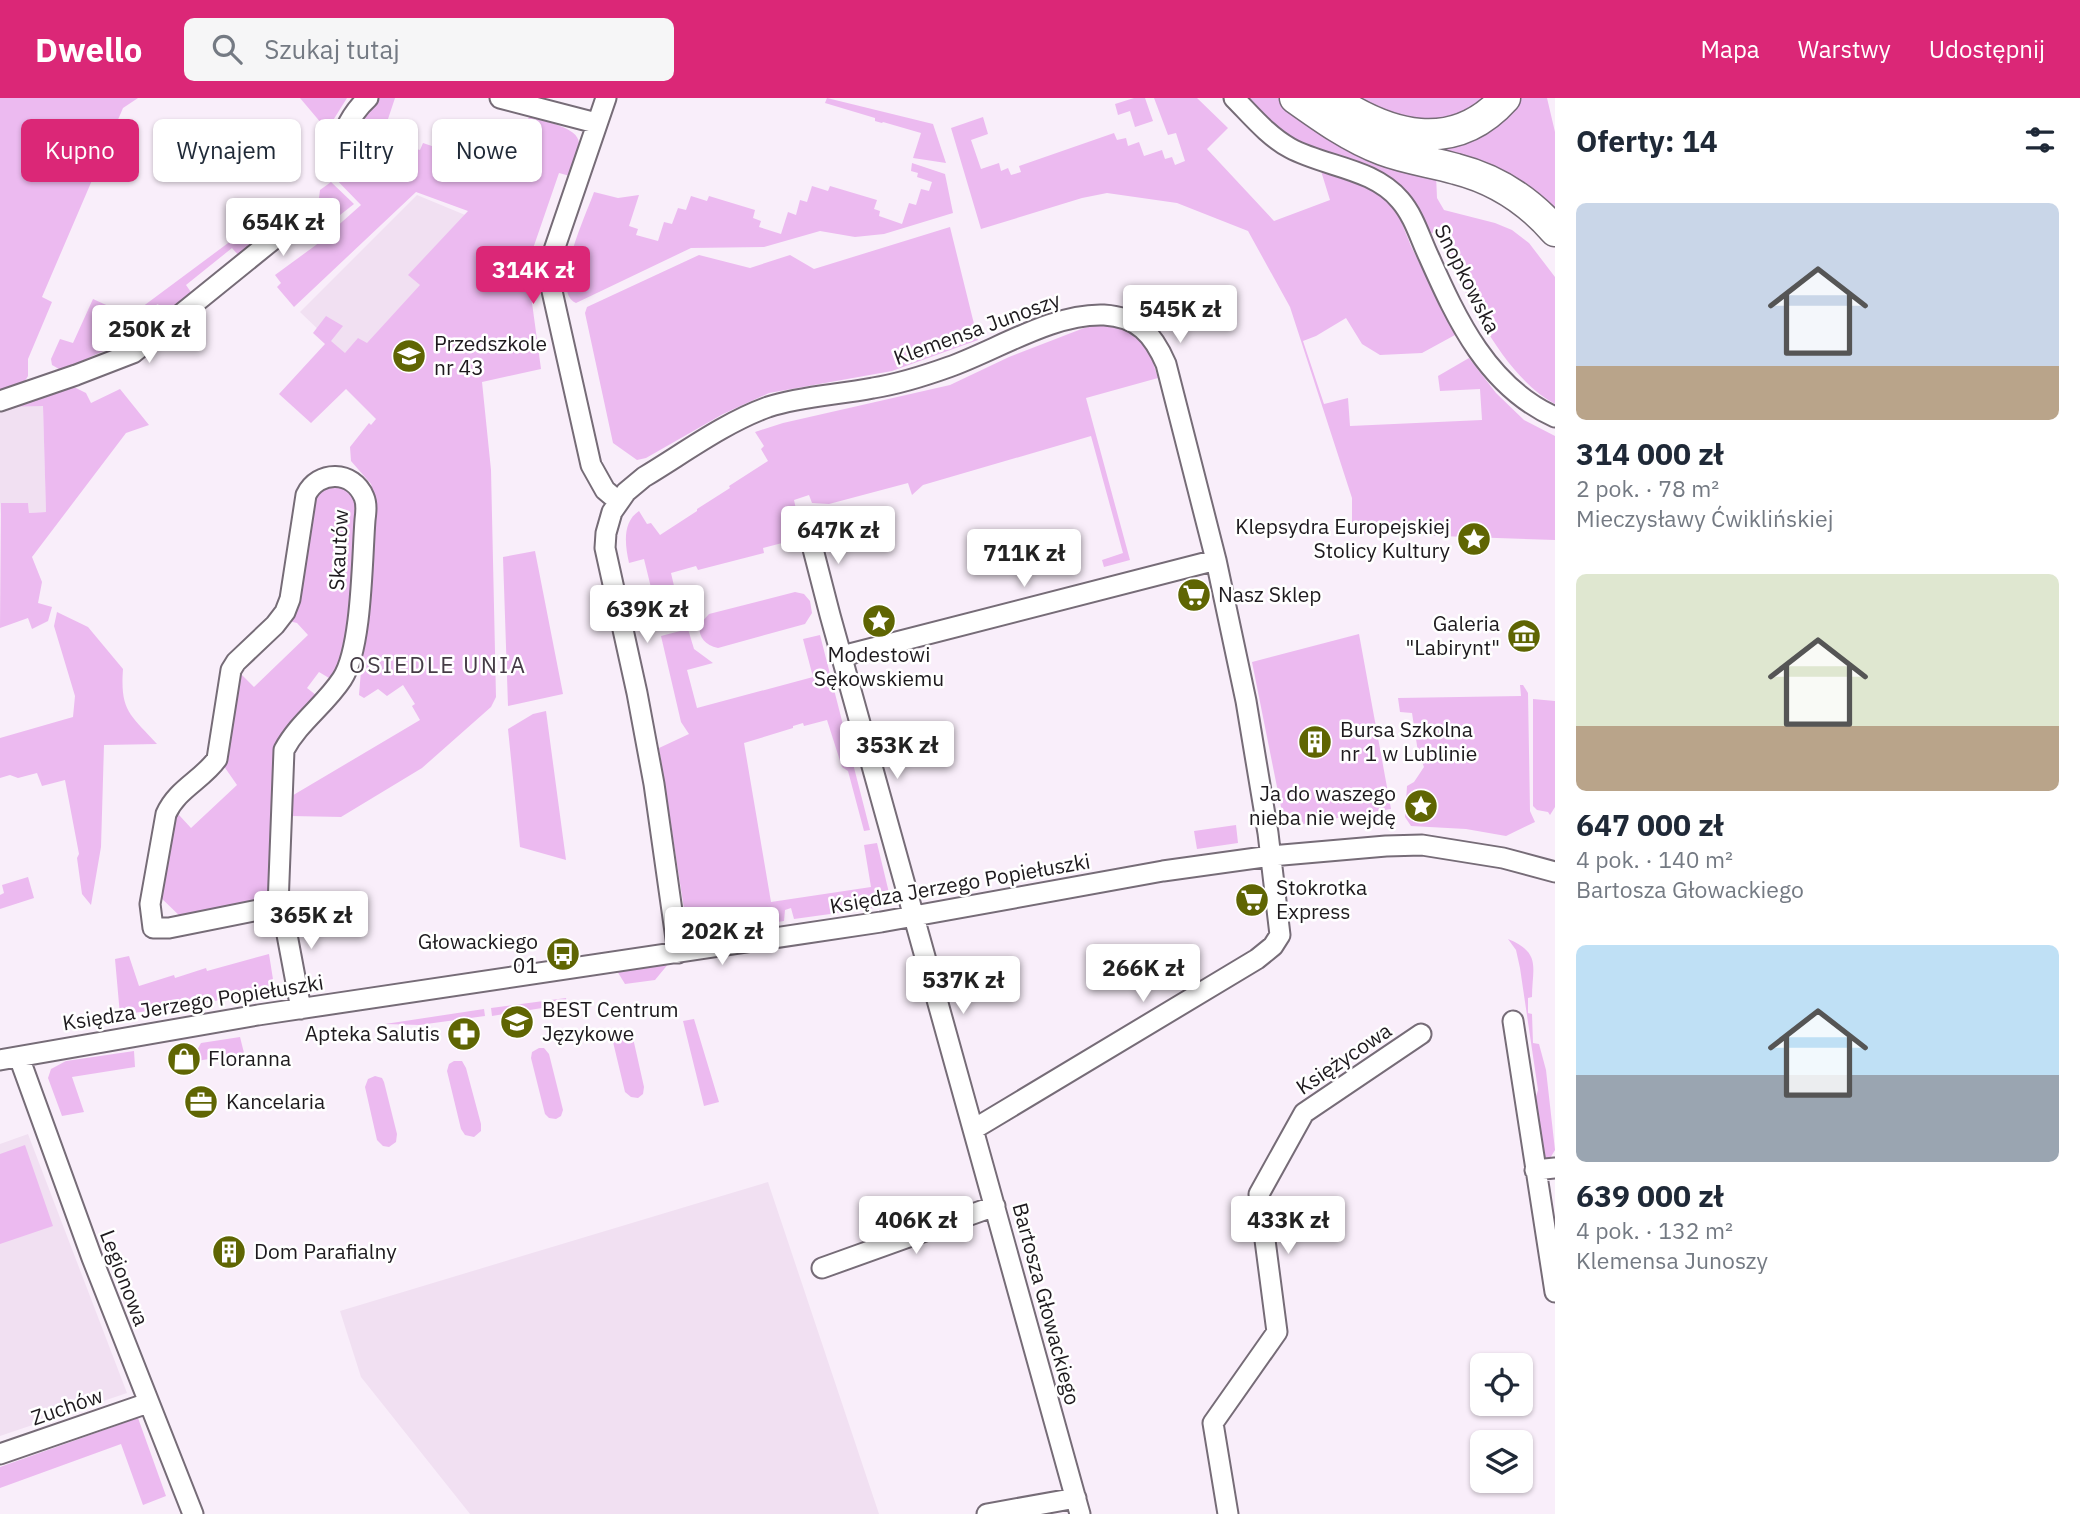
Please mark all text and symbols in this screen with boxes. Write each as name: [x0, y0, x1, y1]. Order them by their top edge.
search box: [184, 18, 674, 81]
text: Dwello: [35, 28, 142, 71]
icon: search: [208, 30, 246, 68]
text: Szukaj tutaj: [264, 32, 400, 66]
text: Mapa: [1701, 33, 1760, 65]
text: Warstwy: [1798, 33, 1891, 65]
text: Udostępnij: [1929, 33, 2045, 65]
chip: Kupno: [21, 119, 139, 182]
chip: Wynajem: [153, 119, 301, 182]
chip: Filtry: [315, 119, 418, 182]
chip: Nowe: [432, 119, 542, 182]
text: Oferty: 14: [1576, 121, 1718, 160]
icon: filters: [2021, 121, 2059, 159]
pin: 654K zł: [218, 198, 348, 258]
text: 654K zł: [242, 206, 324, 236]
street label: Snopkowska: [1428, 219, 1507, 338]
pin: 314K zł: [468, 246, 598, 306]
icon: home: [1755, 248, 1881, 374]
text: 314K zł: [492, 254, 574, 284]
street label: Klemensa Junoszy: [889, 285, 1064, 371]
pin: 545K zł: [1115, 286, 1245, 345]
text: 545K zł: [1139, 293, 1221, 323]
pin: 250K zł: [84, 306, 214, 365]
text: 250K zł: [108, 313, 190, 343]
place label: Przedszkole nr 43: [434, 329, 547, 381]
school or university icon: Przedszkole nr 43: [390, 337, 428, 375]
text: 314 000 zł: [1576, 434, 1723, 473]
text: 2 pok. · 78 m²: [1576, 473, 1719, 503]
text: Mieczysławy Ćwiklińskiej: [1576, 503, 1833, 533]
pin: 647K zł: [773, 506, 903, 566]
street label: Skautów: [322, 509, 354, 591]
place label: Klepsydra Europejskiej Stolicy Kultury: [1235, 512, 1451, 564]
text: 647K zł: [797, 514, 879, 544]
place icon: Klepsydra Europejskiej Stolicy Kultury: [1455, 520, 1493, 558]
pin: 711K zł: [959, 530, 1089, 589]
text: 711K zł: [983, 537, 1065, 567]
supermarket icon: Nasz Sklep: [1175, 576, 1213, 614]
place label: Nasz Sklep: [1218, 580, 1321, 608]
pin: 639K zł: [582, 586, 712, 645]
text: 639K zł: [606, 593, 688, 623]
place icon: Modestowi Sękowskiemu: [860, 602, 898, 640]
place label: Galeria "Labirynt": [1406, 609, 1500, 661]
museum icon: Galeria "Labirynt": [1505, 617, 1543, 655]
icon: home: [1755, 619, 1881, 745]
place label: Modestowi Sękowskiemu: [814, 640, 944, 692]
district label: OSIEDLE UNIA: [349, 649, 527, 679]
place label: Bursa Szkolna nr 1 w Lublinie: [1340, 715, 1477, 767]
pin: 353K zł: [832, 722, 962, 781]
building icon: Bursa Szkolna nr 1 w Lublinie: [1296, 723, 1334, 761]
text: 353K zł: [856, 729, 938, 759]
place label: Ja do waszego nieba nie wejdę: [1249, 779, 1396, 831]
place icon: Ja do waszego nieba nie wejdę: [1402, 787, 1440, 825]
text: 647 000 zł: [1576, 805, 1723, 844]
text: 4 pok. · 140 m²: [1576, 844, 1733, 874]
street label: Księdza Jerzego Popiełuszki: [827, 846, 1092, 920]
place label: Stokrotka Express: [1276, 873, 1367, 925]
text: Bartosza Głowackiego: [1576, 874, 1804, 904]
supermarket icon: Stokrotka Express: [1233, 881, 1271, 919]
pin: 365K zł: [246, 892, 376, 951]
text: 365K zł: [270, 899, 352, 929]
pin: 202K zł: [657, 908, 787, 967]
text: 202K zł: [681, 915, 763, 945]
place label: Głowackiego 01: [418, 927, 538, 979]
bus stop icon: Głowackiego 01: [544, 935, 582, 973]
pin: 266K zł: [1078, 944, 1208, 1004]
text: 266K zł: [1102, 952, 1184, 982]
pin: 537K zł: [898, 956, 1028, 1016]
text: 537K zł: [922, 964, 1004, 994]
street label: Księdza Jerzego Popiełuszki: [60, 968, 325, 1036]
icon: home: [1755, 990, 1881, 1116]
place label: BEST Centrum Językowe: [542, 995, 679, 1047]
school or university icon: BEST Centrum Językowe: [498, 1003, 536, 1041]
pharmacy icon: Apteka Salutis: [445, 1015, 483, 1053]
street label: Księżycowa: [1290, 1016, 1397, 1100]
place label: Apteka Salutis: [305, 1019, 440, 1047]
shop icon: Floranna: [165, 1040, 203, 1078]
place label: Floranna: [208, 1044, 291, 1072]
office icon: Kancelaria: [182, 1083, 220, 1121]
place label: Kancelaria: [226, 1087, 325, 1115]
text: 639 000 zł: [1576, 1176, 1723, 1215]
pin: 406K zł: [851, 1196, 981, 1256]
pin: 433K zł: [1223, 1196, 1353, 1256]
street label: Bartosza Głowackiego: [1007, 1200, 1087, 1408]
text: 406K zł: [875, 1204, 957, 1234]
text: 433K zł: [1247, 1204, 1329, 1234]
text: 4 pok. · 132 m²: [1576, 1215, 1733, 1245]
street label: Legionowa: [94, 1226, 156, 1330]
building icon: Dom Parafialny: [210, 1233, 248, 1271]
place label: Dom Parafialny: [254, 1237, 397, 1265]
text: Klemensa Junoszy: [1576, 1245, 1768, 1275]
map controls: [1470, 1353, 1533, 1493]
button: locate: [1470, 1353, 1533, 1416]
street label: Zuchów: [27, 1381, 106, 1431]
button: layers: [1470, 1430, 1533, 1493]

